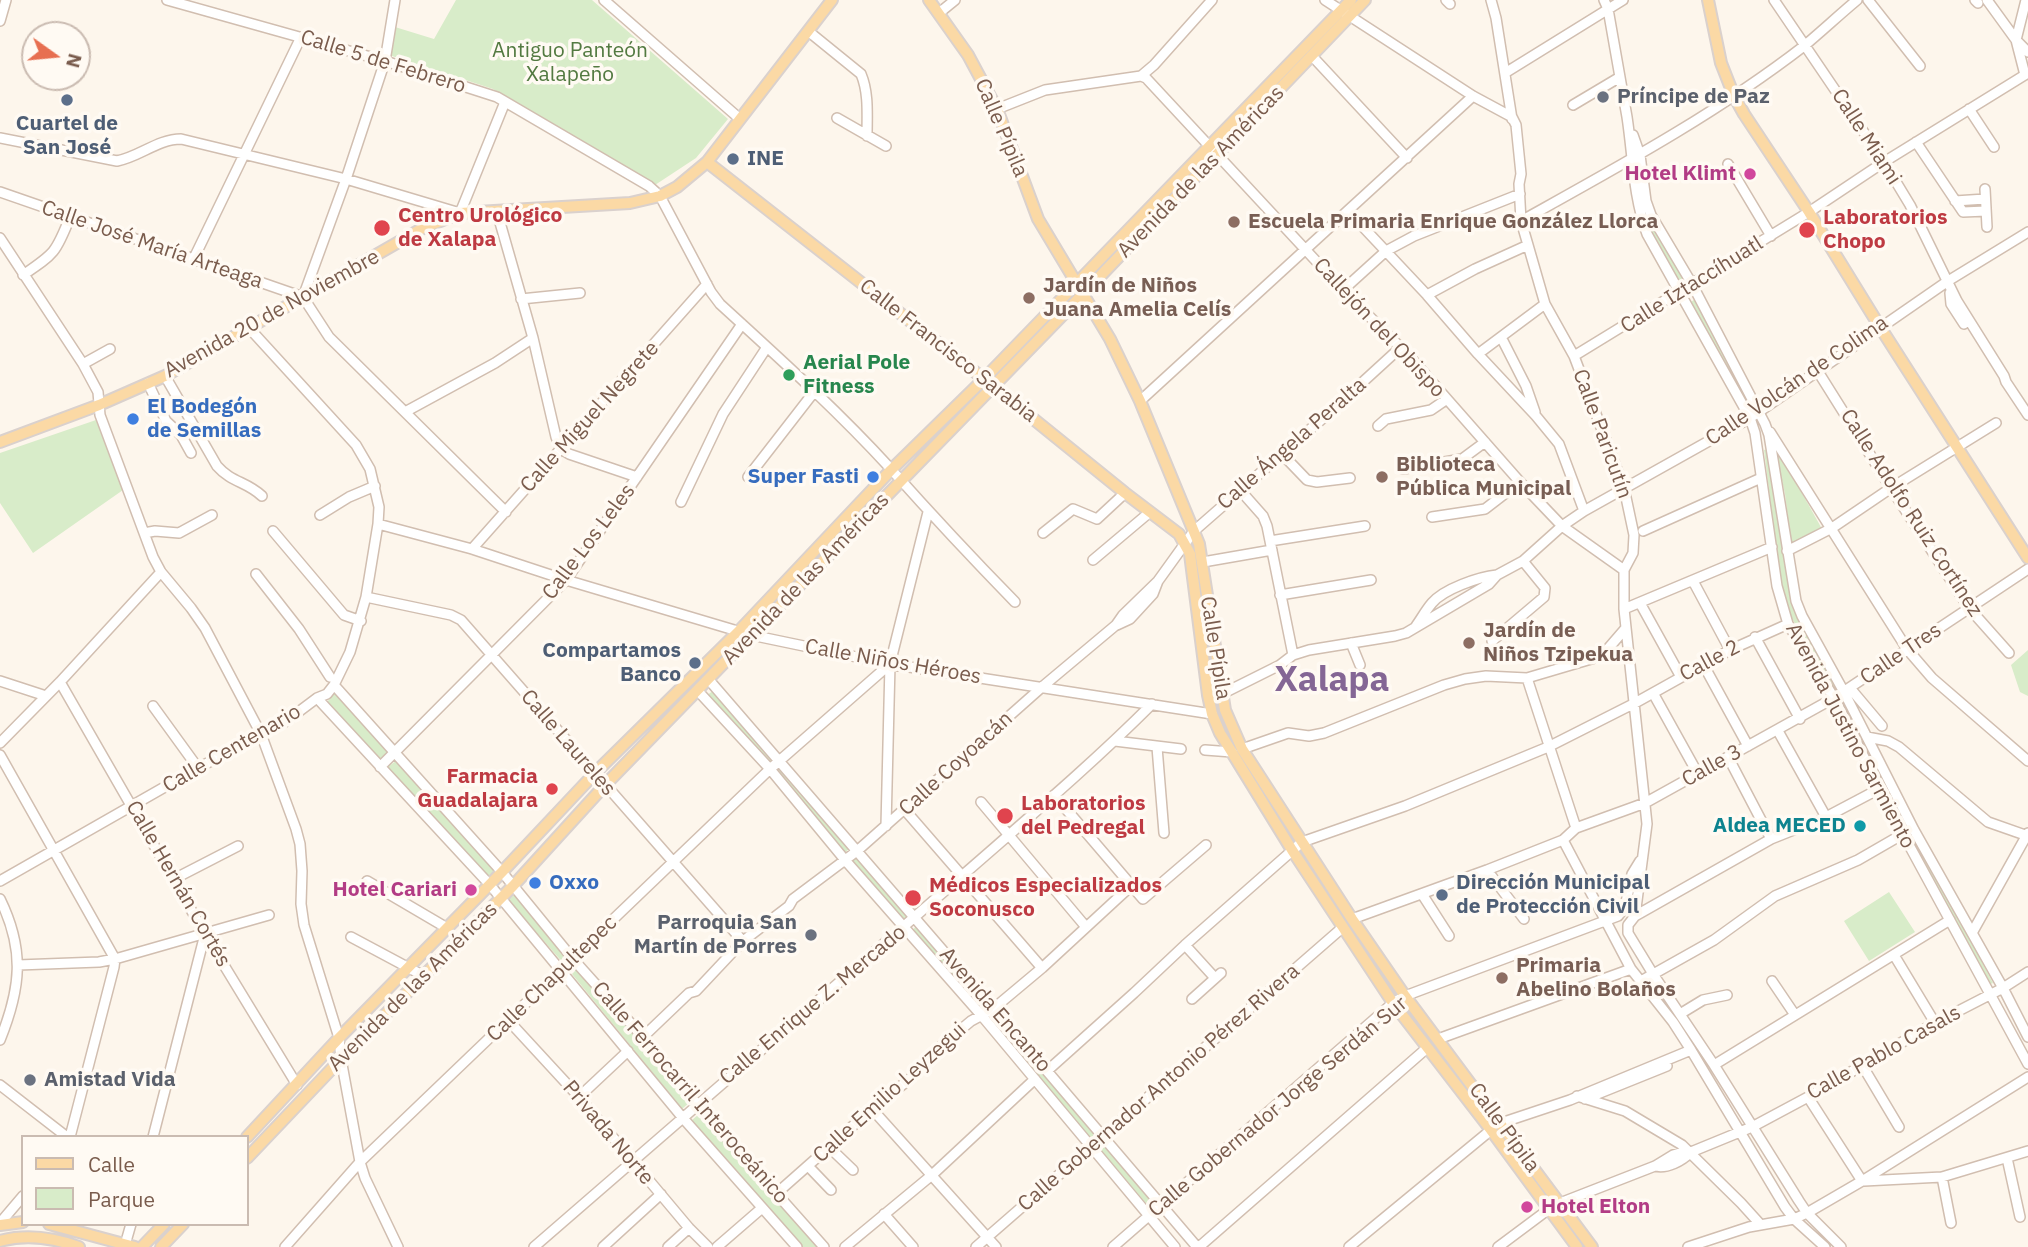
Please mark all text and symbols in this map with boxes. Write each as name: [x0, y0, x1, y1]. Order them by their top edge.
north arrow: [21, 21, 91, 91]
street label: Calle 5 de Febrero: [297, 25, 469, 99]
park label: Antiguo Panteón Xalapeño: [492, 38, 648, 88]
text: N: [61, 51, 88, 71]
street label: Calle Pípila: [969, 75, 1033, 181]
street label: Avenida de las Américas: [1112, 81, 1290, 263]
place label: Príncipe de Paz: [1617, 84, 1770, 110]
street label: Calle Miami: [1826, 84, 1906, 190]
marker: Príncipe de Paz: [1595, 89, 1611, 105]
marker: Cuartel de San José: [59, 92, 75, 108]
place label: Cuartel de San José: [16, 111, 118, 161]
place label: INE: [747, 146, 784, 172]
marker: INE: [725, 151, 741, 167]
place label: Hotel Klimt: [1624, 161, 1736, 187]
marker: Hotel Klimt: [1742, 166, 1758, 182]
street label: Calle José María Arteaga: [38, 195, 266, 295]
place label: Centro Urológico de Xalapa: [398, 203, 562, 253]
place label: Laboratorios Chopo: [1823, 205, 1948, 255]
place label: Escuela Primaria Enrique González Llorca: [1248, 209, 1658, 235]
marker: Escuela Primaria Enrique González Llorca: [1226, 214, 1242, 230]
marker: Centro Urológico de Xalapa: [372, 218, 392, 238]
marker: Laboratorios Chopo: [1797, 220, 1817, 240]
street label: Calle Iztaccíhuatl: [1616, 231, 1768, 339]
street label: Avenida 20 de Noviembre: [160, 244, 384, 384]
street label: Callejón del Obispo: [1308, 253, 1450, 403]
place label: Jardín de Niños Juana Amelia Celís: [1043, 273, 1231, 323]
street label: Calle Francisco Sarabia: [854, 274, 1042, 428]
marker: Jardín de Niños Juana Amelia Celís: [1021, 290, 1037, 306]
street label: Calle Volcán de Colima: [1701, 311, 1893, 451]
street label: Calle Miguel Negrete: [515, 336, 665, 498]
place label: Aerial Pole Fitness: [803, 350, 910, 400]
street label: Calle Paricutín: [1567, 366, 1637, 502]
marker: Aerial Pole Fitness: [781, 367, 797, 383]
street label: Calle Ángela Peralta: [1213, 373, 1371, 515]
place label: El Bodegón de Semillas: [147, 394, 261, 444]
street label: Calle Adolfo Ruiz Cortínez: [1834, 405, 1988, 621]
marker: El Bodegón de Semillas: [125, 411, 141, 427]
place label: Biblioteca Pública Municipal: [1396, 452, 1571, 502]
place label: Super Fasti: [748, 464, 859, 490]
marker: Super Fasti: [865, 469, 881, 485]
marker: Biblioteca Pública Municipal: [1374, 469, 1390, 485]
street label: Calle Los Leles: [537, 479, 641, 605]
street label: Avenida de las Américas: [717, 488, 895, 670]
street label: Calle Pípila: [1194, 594, 1236, 702]
place label: Jardín de Niños Tzipekua: [1483, 618, 1633, 668]
street label: Calle Tres: [1856, 618, 1946, 690]
street label: Avenida Justino Sarmiento: [1780, 619, 1920, 853]
street label: Calle Niños Héroes: [803, 634, 983, 690]
marker: Jardín de Niños Tzipekua: [1461, 635, 1477, 651]
street label: Calle 2: [1676, 635, 1744, 687]
place label: Compartamos Banco: [542, 638, 681, 688]
marker: Compartamos Banco: [687, 655, 703, 671]
district label: Xalapa: [1274, 660, 1390, 702]
street label: Calle Laureles: [515, 685, 621, 801]
street label: Calle Centenario: [158, 699, 306, 799]
street label: Calle Coyoacán: [894, 707, 1018, 821]
street label: Calle 3: [1678, 739, 1746, 793]
place label: Farmacia Guadalajara: [417, 764, 538, 814]
marker: Farmacia Guadalajara: [544, 781, 560, 797]
place label: Laboratorios del Pedregal: [1021, 791, 1146, 841]
street label: Calle Hernán Cortés: [120, 796, 236, 972]
marker: Laboratorios del Pedregal: [995, 806, 1015, 826]
place label: Aldea MECED: [1713, 813, 1846, 839]
marker: Aldea MECED: [1852, 818, 1868, 834]
place label: Oxxo: [549, 870, 599, 896]
place label: Dirección Municipal de Protección Civil: [1456, 870, 1650, 920]
place label: Médicos Especializados Soconusco: [929, 873, 1162, 923]
marker: Oxxo: [527, 875, 543, 891]
place label: Hotel Cariari: [332, 877, 457, 903]
marker: Hotel Cariari: [463, 882, 479, 898]
marker: Dirección Municipal de Protección Civil: [1434, 887, 1450, 903]
marker: Médicos Especializados Soconusco: [903, 888, 923, 908]
street label: Avenida de las Américas: [323, 897, 503, 1077]
place label: Parroquia San Martín de Porres: [634, 910, 797, 960]
street label: Calle Chapultepec: [482, 911, 622, 1047]
street label: Calle Enrique Z. Mercado: [715, 920, 911, 1090]
marker: Parroquia San Martín de Porres: [803, 927, 819, 943]
street label: Avenida Encanto: [934, 942, 1056, 1078]
place label: Primaria Abelino Bolaños: [1516, 953, 1676, 1003]
street label: Calle Gobernador Antonio Pérez Rivera: [1013, 959, 1305, 1217]
marker: Primaria Abelino Bolaños: [1494, 970, 1510, 986]
street label: Calle Ferrocarril Interoceánico: [587, 977, 793, 1209]
street label: Calle Gobernador Jorge Serdán Sur: [1143, 991, 1413, 1223]
street label: Calle Pablo Casals: [1803, 1000, 1965, 1106]
street label: Calle Emilio Leyzegui: [808, 1018, 972, 1168]
place label: Amistad Vida: [44, 1067, 176, 1093]
marker: Amistad Vida: [22, 1072, 38, 1088]
street label: Privada Norte: [557, 1076, 659, 1190]
street label: Calle Pípila: [1463, 1078, 1545, 1178]
legend: [21, 1135, 248, 1226]
text: Calle: [88, 1150, 135, 1178]
text: Parque: [88, 1185, 155, 1213]
place label: Hotel Elton: [1541, 1194, 1650, 1220]
marker: Hotel Elton: [1519, 1199, 1535, 1215]

